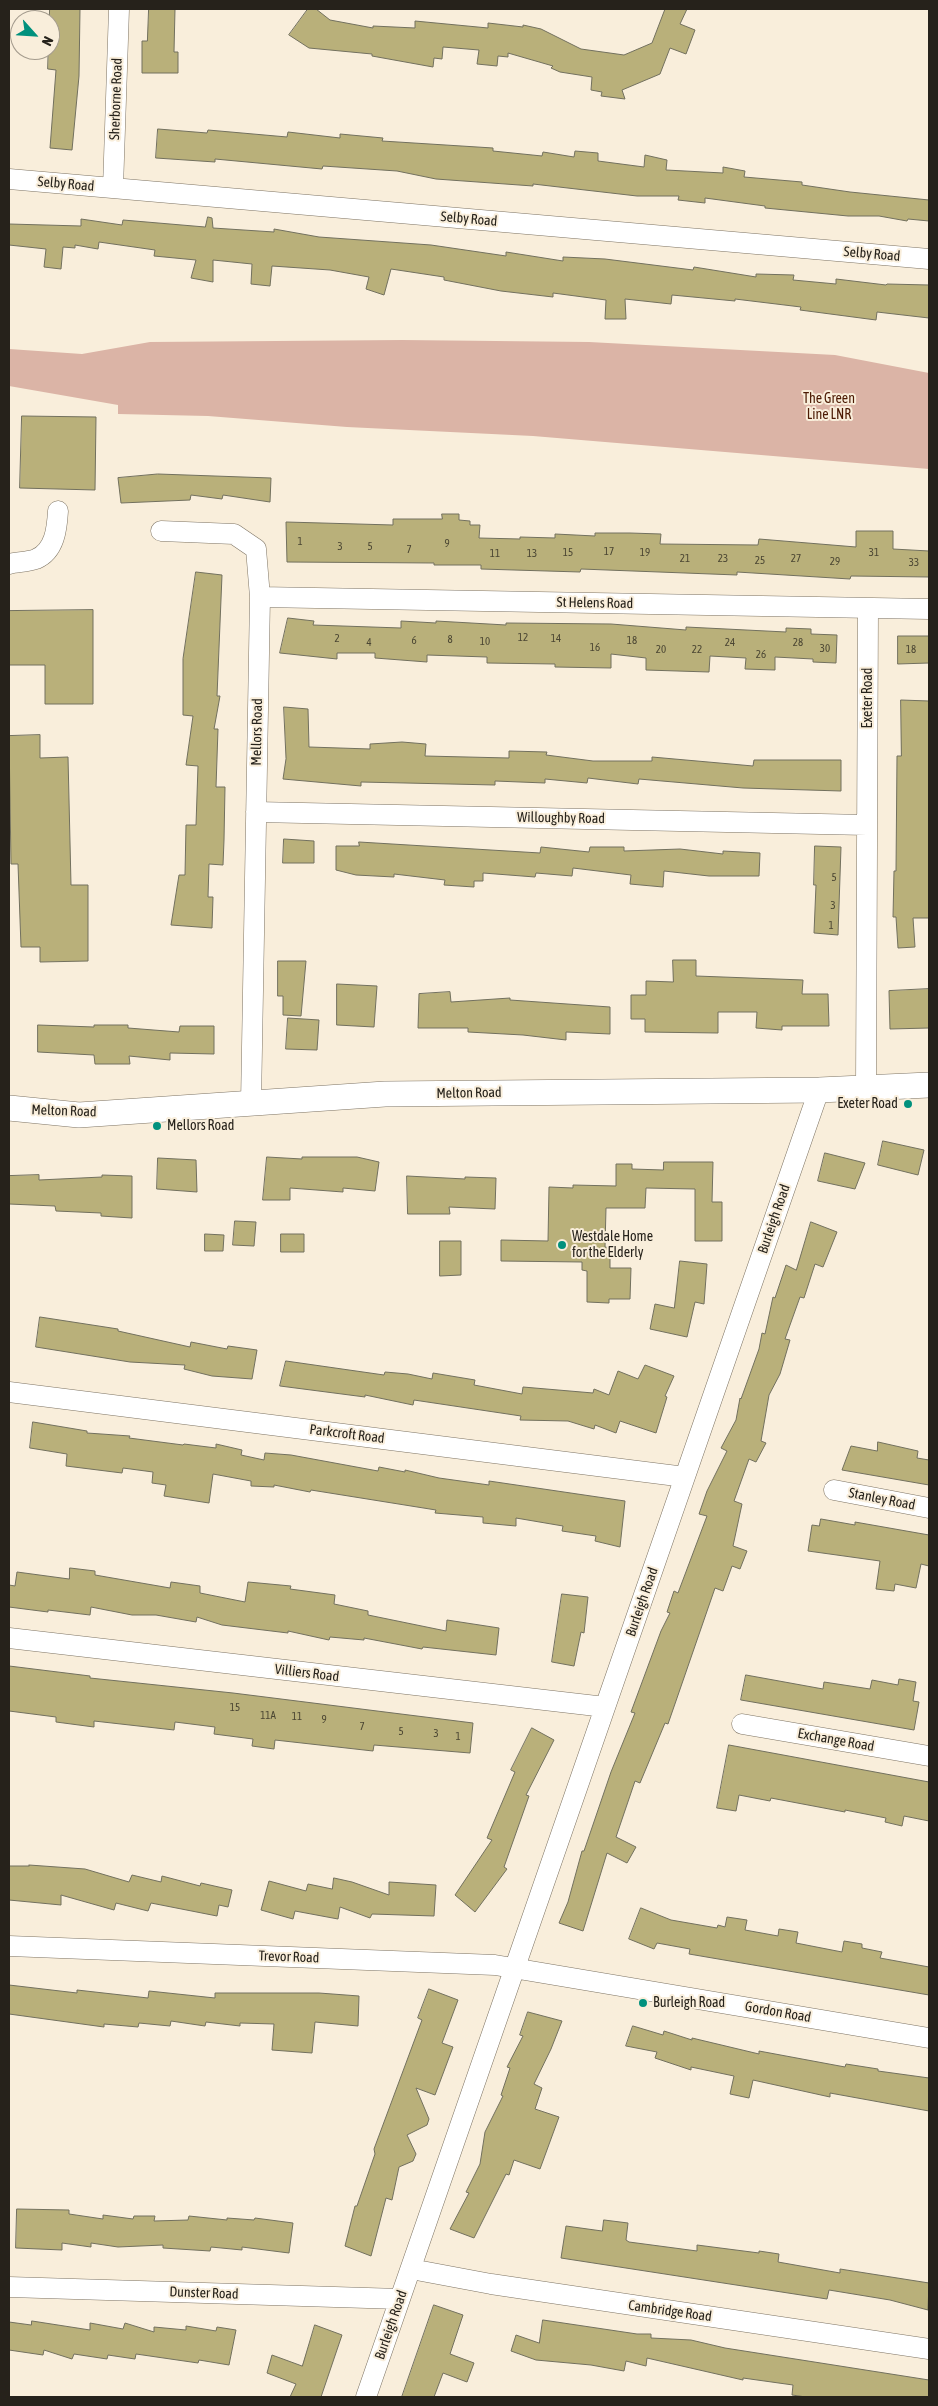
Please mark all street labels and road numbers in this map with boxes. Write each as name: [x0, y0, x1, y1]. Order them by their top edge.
street label: Sherborne Road: [106, 58, 126, 140]
street label: Selby Road: [37, 173, 95, 195]
street label: Selby Road: [440, 208, 498, 230]
street label: Selby Road: [843, 243, 901, 265]
street label: St Helens Road: [557, 594, 633, 612]
street label: Exeter Road: [860, 668, 876, 728]
street label: Mellors Road: [248, 698, 266, 766]
street label: Willoughby Road: [517, 809, 605, 827]
street label: Melton Road: [436, 1084, 502, 1102]
street label: Melton Road: [31, 1101, 97, 1121]
street label: Burleigh Road: [754, 1182, 794, 1256]
street label: Parkcroft Road: [308, 1421, 386, 1447]
street label: Stanley Road: [847, 1484, 917, 1514]
street label: Burleigh Road: [622, 1565, 662, 1639]
street label: Villiers Road: [274, 1661, 340, 1685]
street label: Exchange Road: [796, 1725, 876, 1755]
street label: Trevor Road: [258, 1948, 320, 1966]
street label: Gordon Road: [744, 1998, 812, 2026]
street label: Dunster Road: [169, 2283, 239, 2303]
street label: Burleigh Road: [371, 2288, 411, 2362]
street label: Cambridge Road: [627, 2297, 713, 2325]

